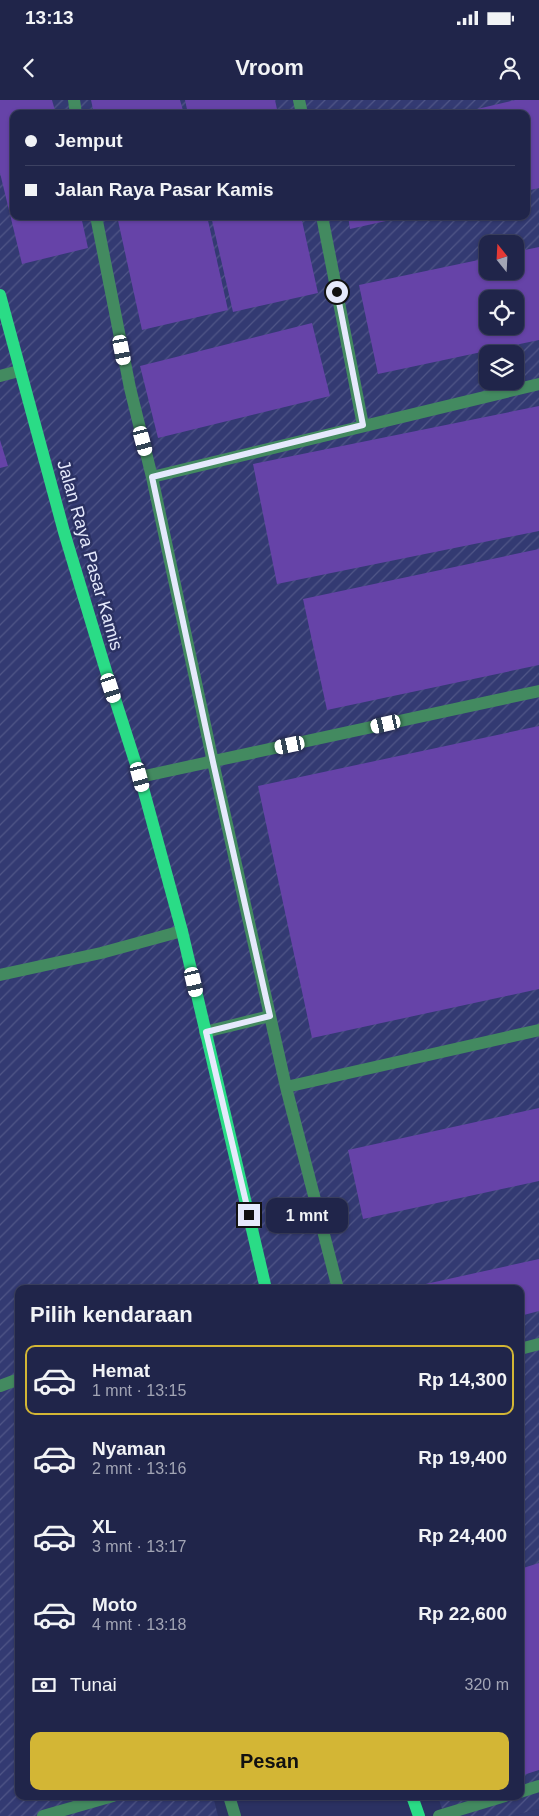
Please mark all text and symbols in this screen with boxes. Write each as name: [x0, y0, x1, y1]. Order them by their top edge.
text: 13:13: [25, 7, 74, 28]
icon: back: [15, 54, 43, 82]
icon: person: [496, 54, 524, 82]
text: Vroom: [235, 55, 304, 80]
text: Jemput: [55, 130, 123, 151]
text: Jalan Raya Pasar Kamis: [55, 179, 274, 200]
north arrow: [479, 235, 524, 280]
map controls: [479, 235, 524, 390]
route start: [326, 281, 348, 303]
button: locate: [479, 290, 524, 335]
car: [111, 334, 132, 366]
button: layers: [479, 345, 524, 390]
car: [131, 425, 154, 457]
street label: Jalan Raya Pasar Kamis: [53, 458, 127, 652]
car: [99, 671, 122, 705]
car: [369, 713, 402, 735]
car: [273, 735, 306, 755]
car: [128, 761, 151, 793]
car: [183, 966, 204, 998]
callout: 1 mnt: [266, 1198, 349, 1232]
route end: [238, 1204, 260, 1226]
text: 1 mnt: [286, 1207, 328, 1224]
text: Pilih kendaraan: [30, 1302, 193, 1327]
icon: car: [32, 1358, 77, 1403]
text: Hemat: [92, 1360, 150, 1381]
text: Rp 14,300: [418, 1369, 507, 1390]
text: 1 mnt · 13:15: [92, 1382, 186, 1399]
icon: car: [32, 1436, 77, 1481]
text: Nyaman: [92, 1438, 166, 1459]
text: Rp 19,400: [418, 1447, 507, 1468]
text: 2 mnt · 13:16: [92, 1460, 186, 1477]
icon: car: [32, 1514, 77, 1559]
text: XL: [92, 1516, 116, 1537]
text: Rp 24,400: [418, 1525, 507, 1546]
text: 3 mnt · 13:17: [92, 1538, 186, 1555]
icon: car: [32, 1592, 77, 1637]
text: Moto: [92, 1594, 137, 1615]
text: Rp 22,600: [418, 1603, 507, 1624]
text: 4 mnt · 13:18: [92, 1616, 186, 1633]
icon: cash: [30, 1671, 58, 1699]
text: Tunai: [70, 1674, 117, 1695]
text: 320 m: [465, 1676, 509, 1693]
button: Pesan: [30, 1732, 509, 1790]

